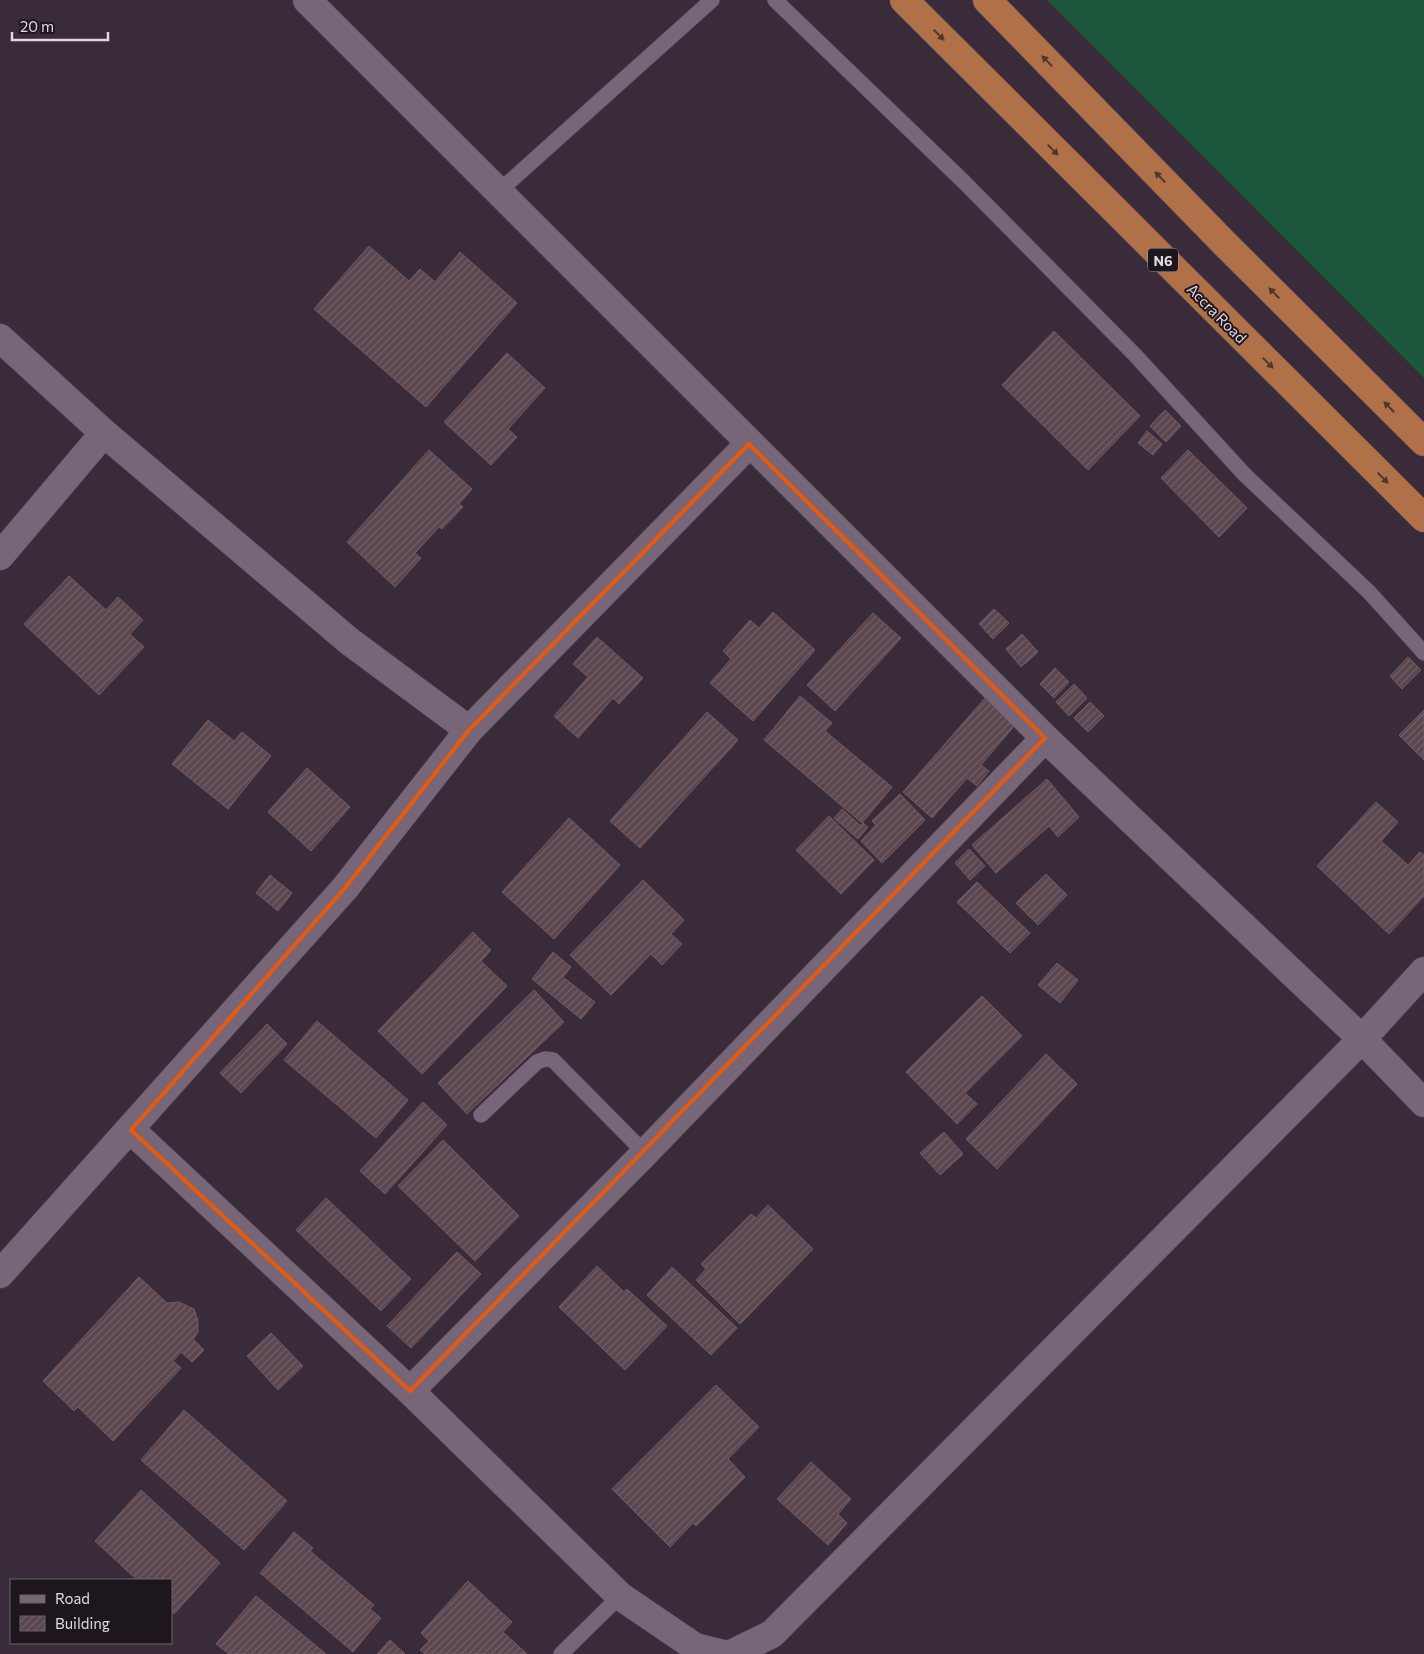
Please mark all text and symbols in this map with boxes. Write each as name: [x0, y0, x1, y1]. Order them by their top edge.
scale bar: [12, 10, 109, 42]
text: 20 m: [20, 17, 54, 35]
one-way arrow: [933, 28, 945, 40]
one-way arrow: [1041, 55, 1053, 67]
one-way arrow: [1047, 143, 1059, 155]
one-way arrow: [1154, 172, 1166, 184]
road number: N6: [1148, 248, 1178, 272]
street label: Accra Road: [1184, 280, 1250, 346]
one-way arrow: [1268, 287, 1280, 299]
one-way arrow: [1261, 357, 1273, 369]
one-way arrow: [1384, 402, 1396, 414]
one-way arrow: [1377, 471, 1389, 483]
legend: [10, 1579, 172, 1644]
text: Road: [55, 1589, 90, 1607]
text: Building: [55, 1614, 110, 1632]

